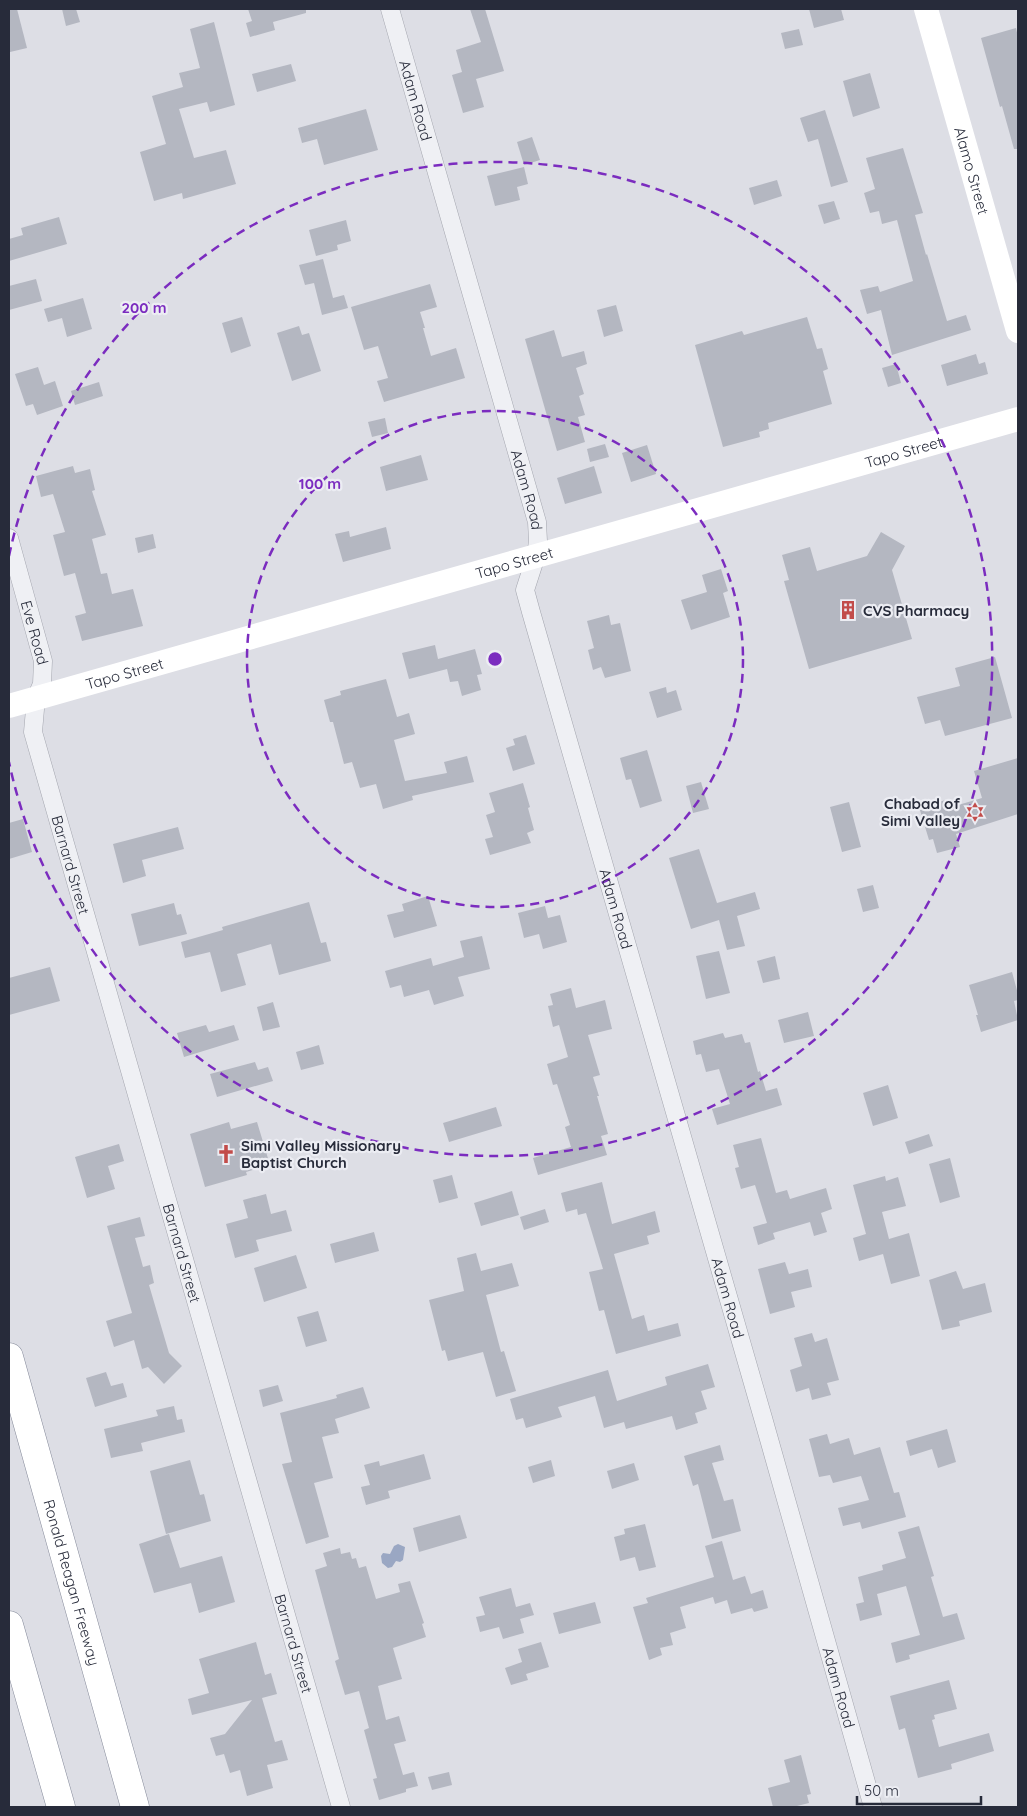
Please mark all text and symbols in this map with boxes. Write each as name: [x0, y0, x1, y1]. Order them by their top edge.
street label: Adam Road: [396, 58, 437, 143]
street label: Alamo Street: [951, 125, 994, 216]
text: 200 m: [122, 298, 167, 317]
street label: Tapo Street: [862, 431, 945, 472]
street label: Adam Road: [507, 447, 547, 530]
text: 100 m: [299, 474, 341, 493]
street label: Tapo Street: [473, 542, 555, 582]
street label: Eve Road: [17, 598, 53, 667]
building icon: CVS Pharmacy: [837, 599, 859, 621]
place label: CVS Pharmacy: [863, 601, 969, 620]
centre of rings: [486, 650, 504, 668]
street label: Tapo Street: [83, 653, 165, 693]
place label: Chabad of Simi Valley: [881, 794, 960, 830]
synagogue icon: Chabad of Simi Valley: [964, 801, 986, 823]
street label: Barnard Street: [48, 813, 94, 916]
street label: Adam Road: [596, 866, 637, 951]
place label: Simi Valley Missionary Baptist Church: [241, 1136, 401, 1172]
church icon: Simi Valley Missionary Baptist Church: [215, 1143, 237, 1165]
street label: Barnard Street: [159, 1201, 205, 1305]
street label: Adam Road: [708, 1255, 749, 1340]
street label: Ronald Reagan Freeway: [40, 1497, 104, 1668]
street label: Barnard Street: [271, 1592, 317, 1695]
street label: Adam Road: [819, 1645, 860, 1730]
scale bar: [857, 1774, 981, 1806]
text: 50 m: [864, 1781, 899, 1800]

